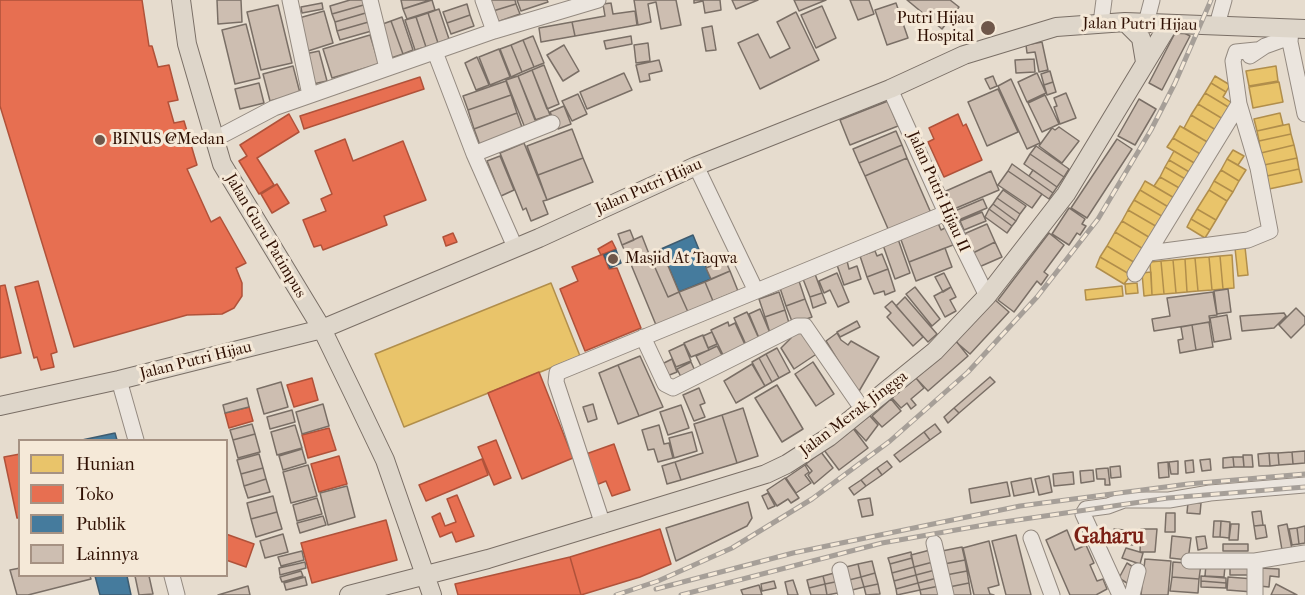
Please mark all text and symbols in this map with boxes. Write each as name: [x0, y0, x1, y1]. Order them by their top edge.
place label: Putri Hijau Hospital: [897, 9, 974, 47]
street label: Jalan Putri Hijau: [1082, 14, 1198, 36]
marker: Putri Hijau Hospital: [979, 19, 997, 37]
street label: Jalan Putri Hijau II: [903, 128, 973, 256]
place label: BINUS @Medan: [112, 130, 224, 150]
marker: BINUS @Medan: [93, 133, 107, 147]
street label: Jalan Putri Hijau: [593, 155, 705, 219]
street label: Jalan Guru Patimpus: [220, 170, 310, 302]
place label: Masjid At Taqwa: [625, 249, 737, 269]
marker: Masjid At Taqwa: [606, 252, 620, 266]
street label: Jalan Putri Hijau: [138, 338, 254, 384]
street label: Jalan Merak Jingga: [796, 367, 912, 461]
legend: [18, 439, 228, 577]
text: Hunian: [76, 454, 135, 475]
text: Toko: [76, 484, 114, 505]
text: Publik: [76, 514, 126, 535]
district label: Gaharu: [1074, 525, 1144, 551]
text: Lainnya: [76, 544, 139, 565]

